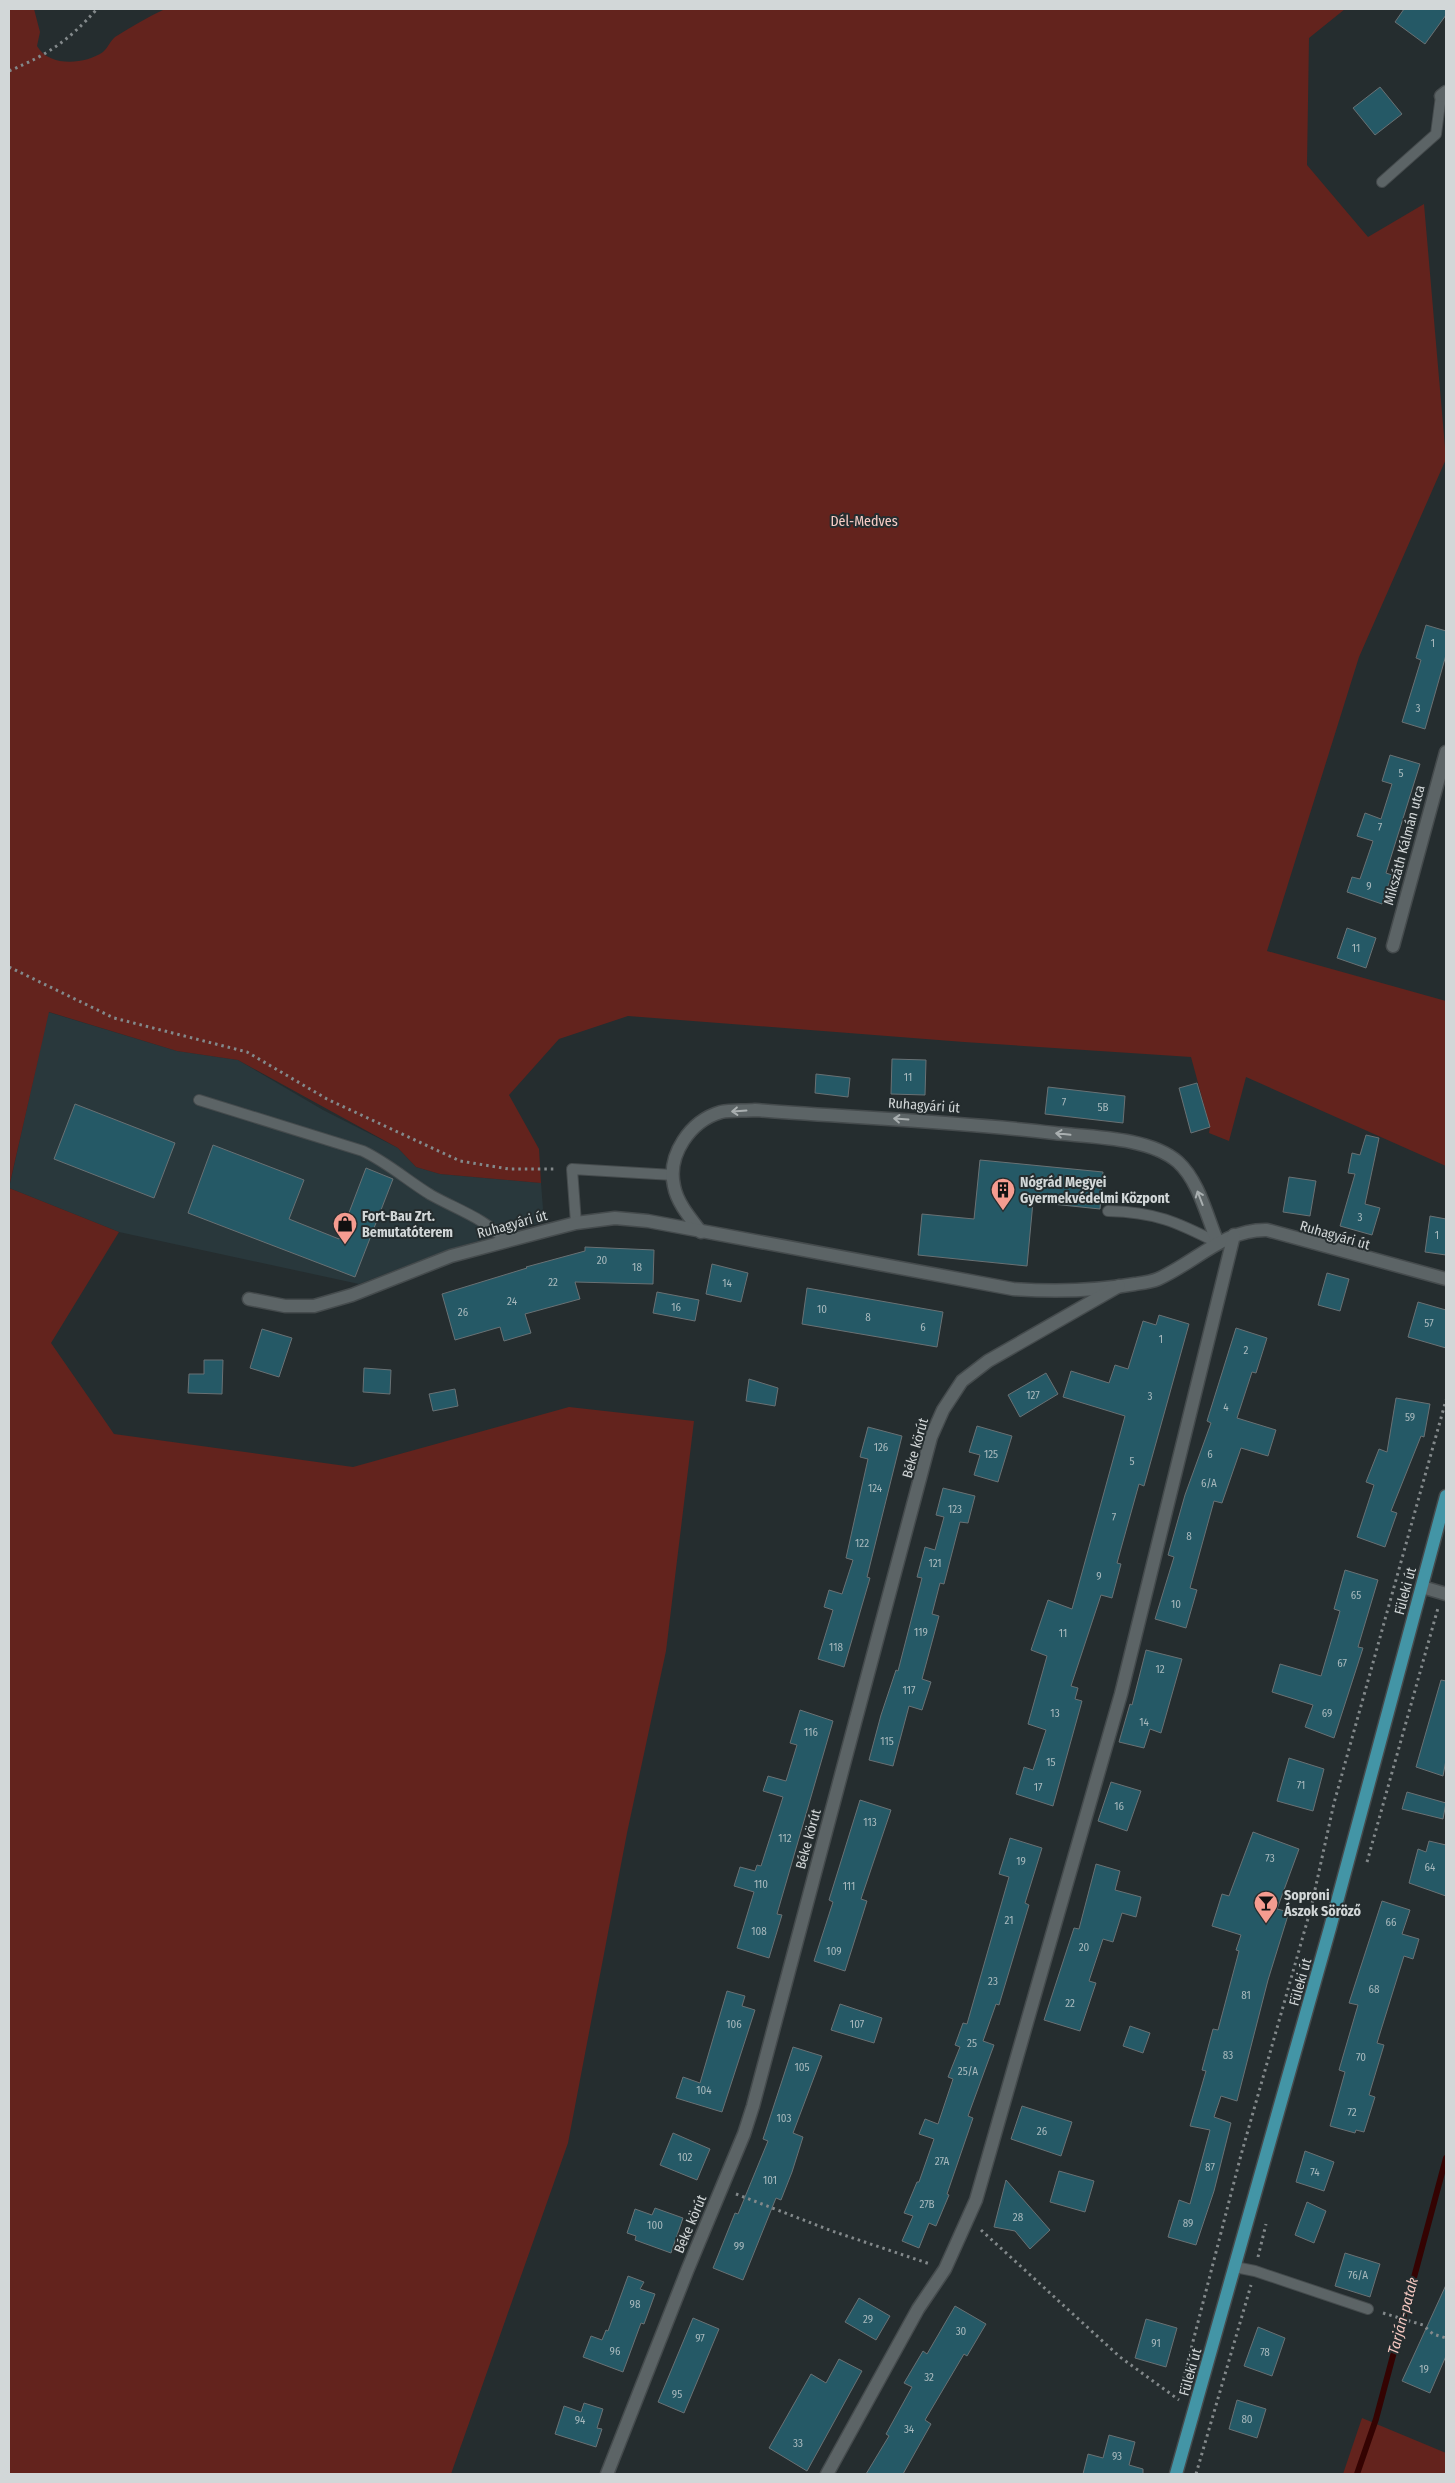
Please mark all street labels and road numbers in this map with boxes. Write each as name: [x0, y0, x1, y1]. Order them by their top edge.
street label: Mikszáth Kálmán utca: [1380, 783, 1429, 907]
street label: Ruhagyári út: [887, 1095, 961, 1117]
street label: Ruhagyári út: [475, 1207, 550, 1242]
street label: Ruhagyári út: [1298, 1217, 1372, 1254]
street label: Béke körút: [899, 1416, 932, 1480]
street label: Füleki út: [1391, 1565, 1420, 1617]
street label: Béke körút: [792, 1807, 825, 1871]
street label: Füleki út: [1286, 1956, 1315, 2008]
street label: Béke körút: [671, 2192, 711, 2256]
street label: Füleki út: [1176, 2346, 1205, 2398]

